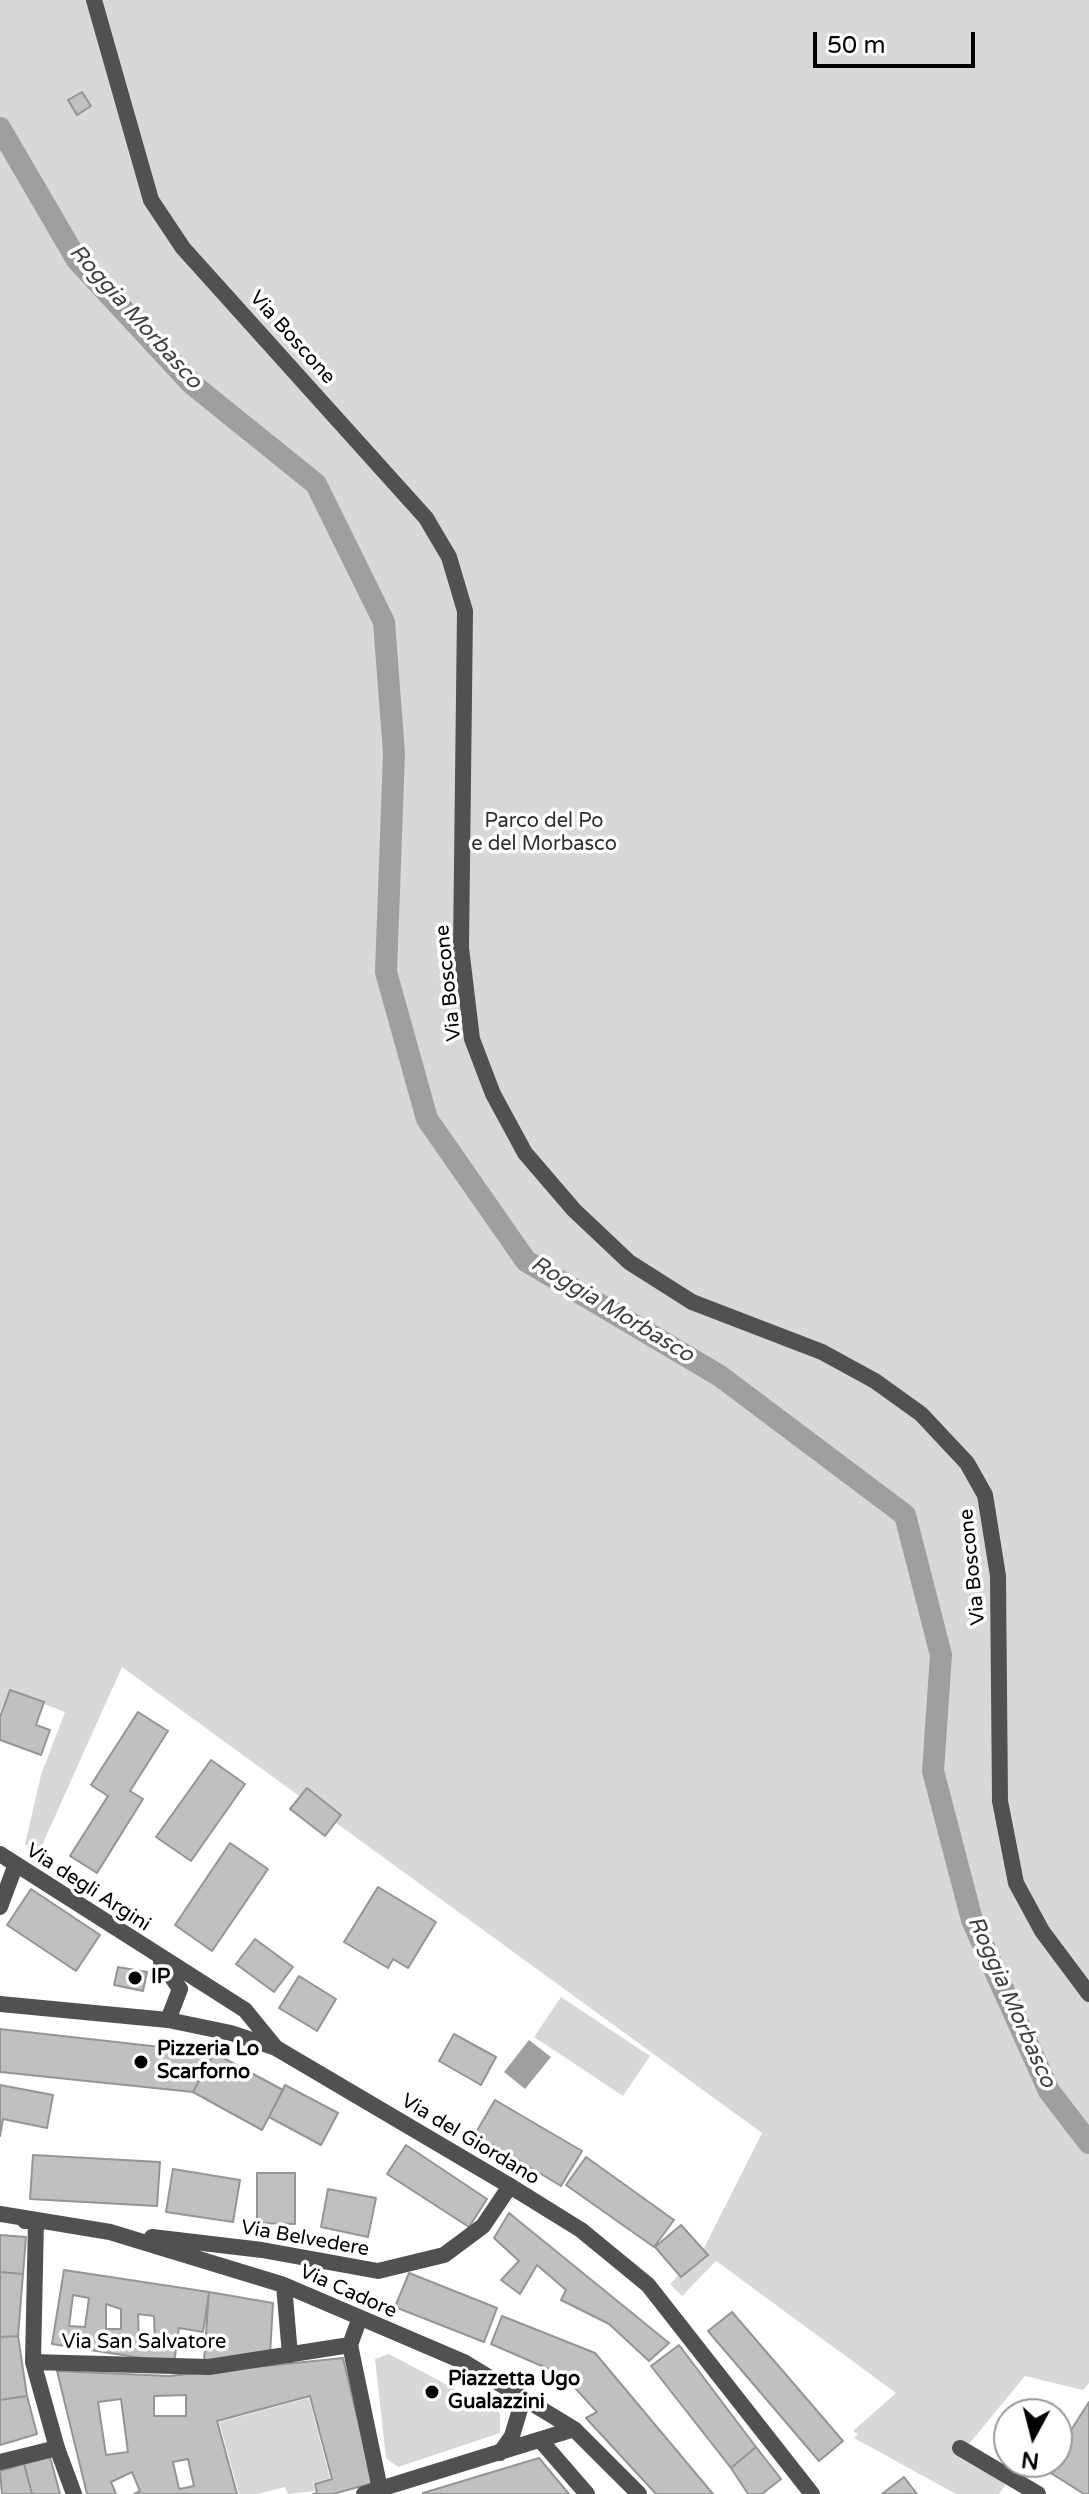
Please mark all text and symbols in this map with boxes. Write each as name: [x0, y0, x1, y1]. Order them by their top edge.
scale bar: [817, 16, 979, 66]
text: 50 m: [827, 31, 885, 60]
water label: Roggia Morbasco: [63, 239, 207, 395]
street label: Via Boscone: [244, 287, 340, 389]
park label: Parco del Po e del Morbasco: [471, 810, 617, 857]
street label: Via Boscone: [431, 924, 467, 1042]
water label: Roggia Morbasco: [526, 1251, 698, 1369]
street label: Via Boscone: [955, 1508, 991, 1626]
street label: Via degli Argini: [21, 1839, 155, 1937]
water label: Roggia Morbasco: [961, 1912, 1061, 2092]
place label: IP: [151, 1966, 170, 1990]
marker: IP: [126, 1969, 144, 1987]
place label: Pizzeria Lo Scarforno: [157, 2038, 259, 2085]
marker: Pizzeria Lo Scarforno: [132, 2053, 150, 2071]
street label: Via del Giordano: [397, 2089, 543, 2191]
street label: Via Belvedere: [239, 2216, 371, 2262]
street label: Via Cadore: [296, 2260, 400, 2324]
street label: Via San Salvatore: [62, 2331, 226, 2355]
place label: Piazzetta Ugo Gualazzini: [448, 2368, 580, 2415]
marker: Piazzetta Ugo Gualazzini: [423, 2383, 441, 2401]
north arrow: [993, 2398, 1073, 2478]
text: N: [1020, 2446, 1041, 2474]

